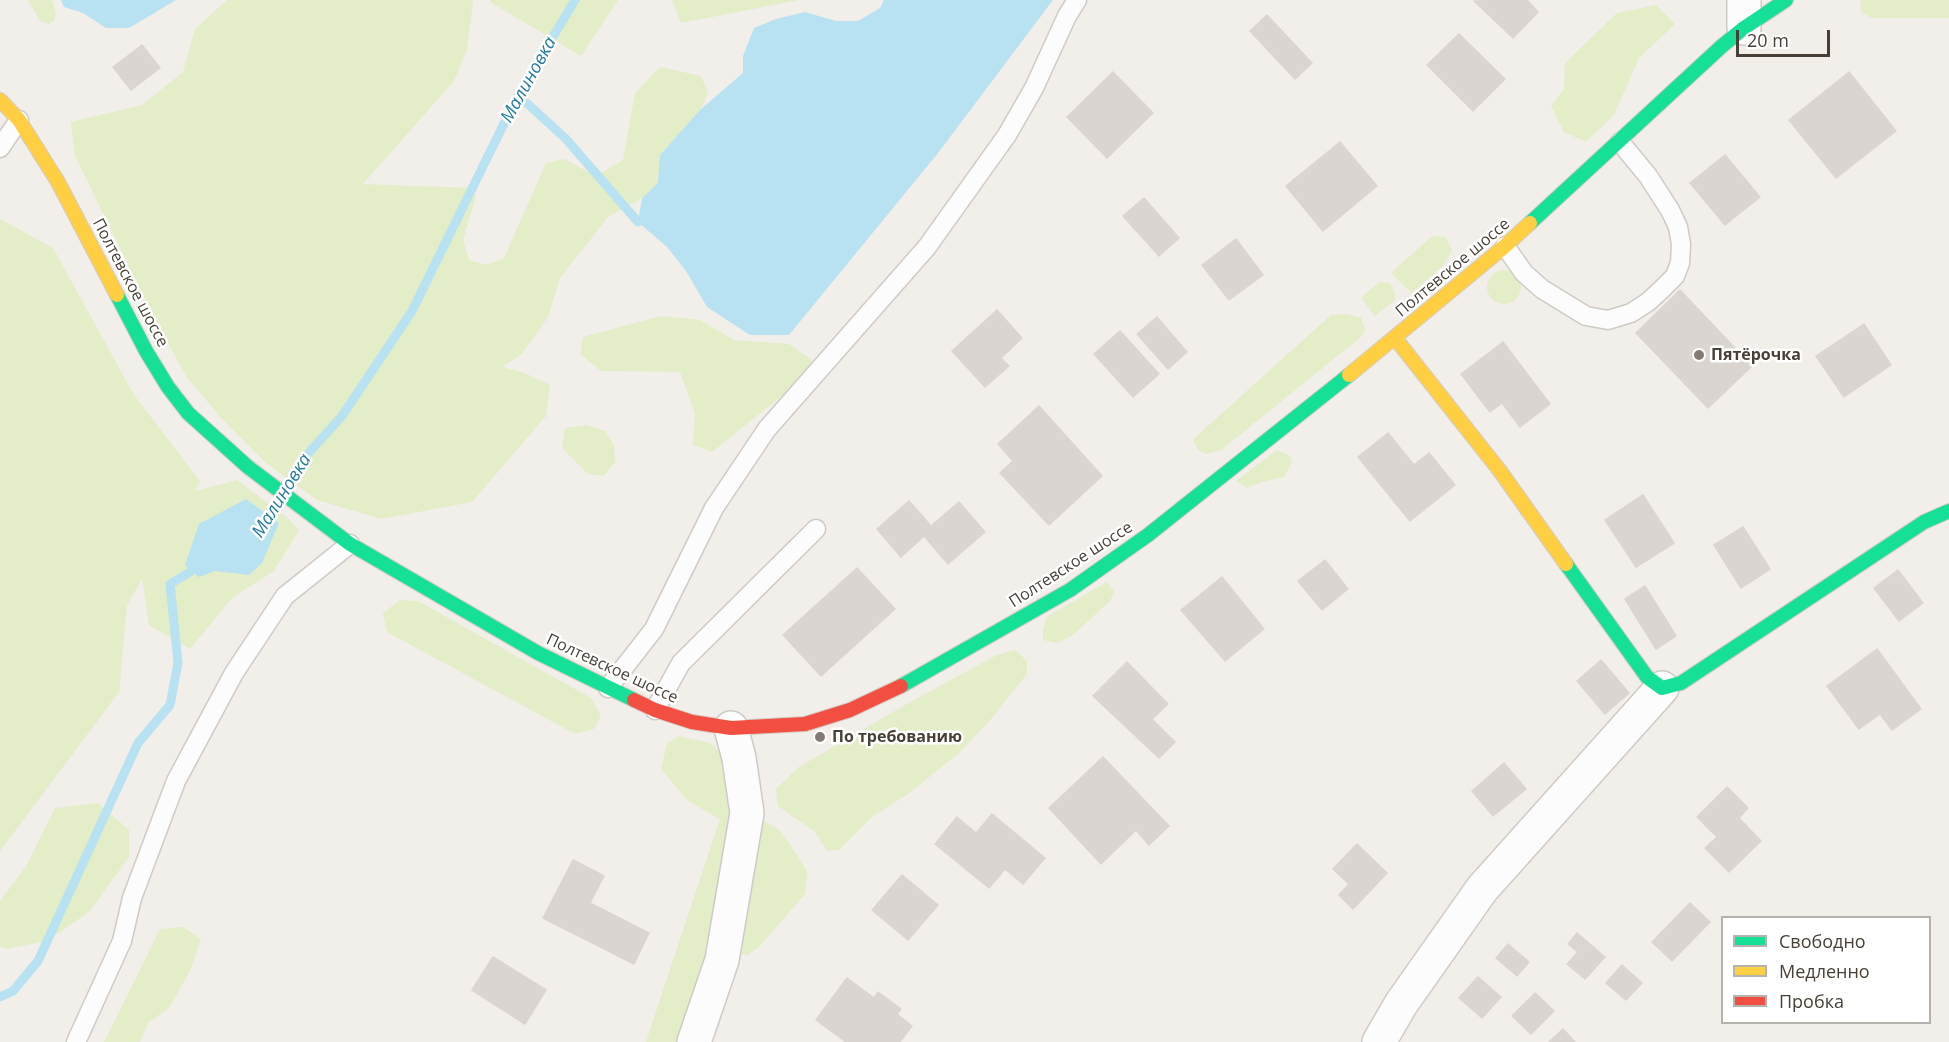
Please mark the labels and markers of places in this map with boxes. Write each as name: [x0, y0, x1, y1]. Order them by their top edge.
place label: Пятёрочка: [1711, 345, 1801, 365]
marker: Пятёрочка: [1692, 348, 1706, 362]
place label: По требованию: [832, 727, 962, 747]
marker: По требованию: [813, 730, 827, 744]

